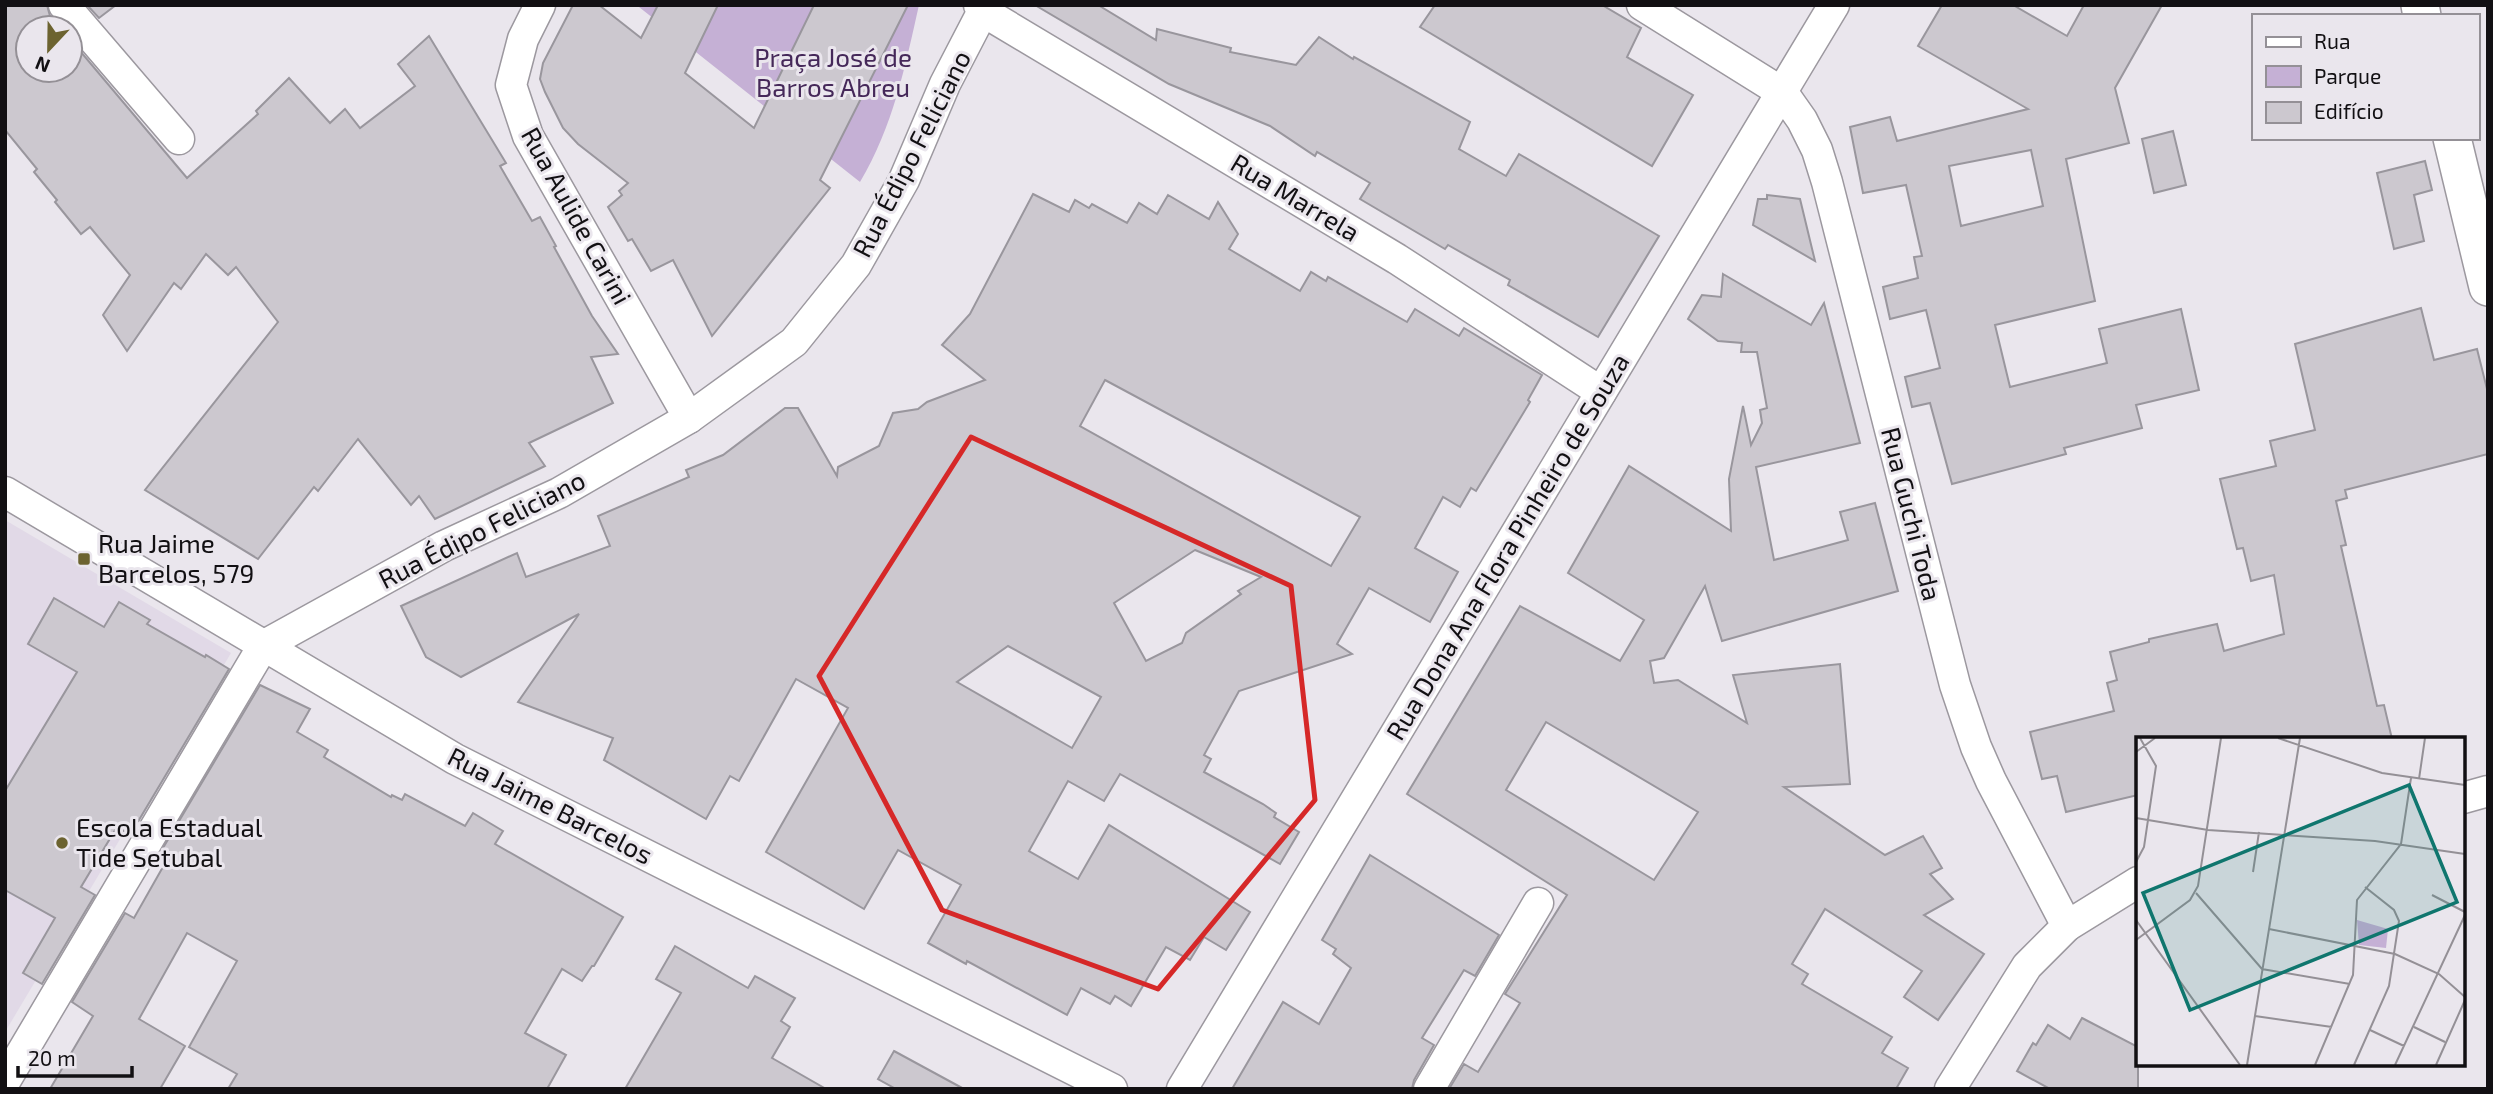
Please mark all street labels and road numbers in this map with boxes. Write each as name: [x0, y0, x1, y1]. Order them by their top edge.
street label: Rua Édipo Feliciano: [845, 45, 976, 262]
street label: Rua Aulide Carini: [516, 121, 639, 309]
street label: Rua Marrela: [1226, 146, 1366, 247]
street label: Rua Dona Ana Flora Pinheiro de Souza: [1379, 347, 1635, 745]
street label: Rua Guchi Toda: [1876, 424, 1949, 604]
street label: Rua Édipo Feliciano: [373, 463, 590, 594]
street label: Rua Jaime Barcelos: [443, 740, 658, 870]

